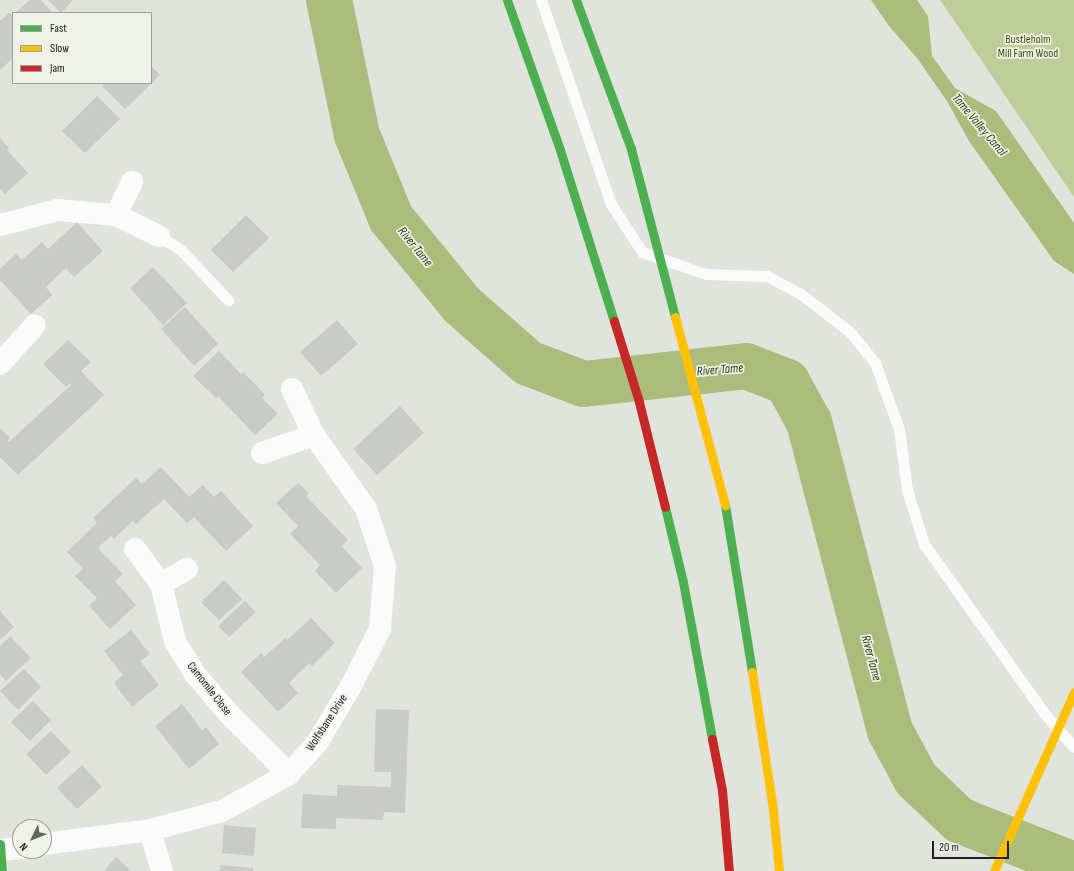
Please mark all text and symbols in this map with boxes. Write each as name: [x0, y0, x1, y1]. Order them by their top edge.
legend: [12, 12, 152, 84]
text: Fast: [50, 21, 67, 36]
park label: Bustleholm Mill Farm Wood: [998, 33, 1058, 61]
text: Slow: [50, 41, 69, 56]
text: Jam: [50, 61, 65, 76]
water label: Tame Valley Canal: [948, 91, 1010, 159]
water label: River Tame: [394, 224, 436, 270]
water label: River Tame: [696, 360, 744, 380]
water label: River Tame: [857, 633, 885, 683]
street label: Camomile Close: [184, 659, 234, 719]
street label: Wolfsbane Drive: [303, 692, 351, 754]
north arrow: [12, 819, 52, 859]
scale bar: [934, 833, 1011, 859]
text: N: [17, 840, 30, 853]
text: 20 m: [939, 840, 959, 855]

